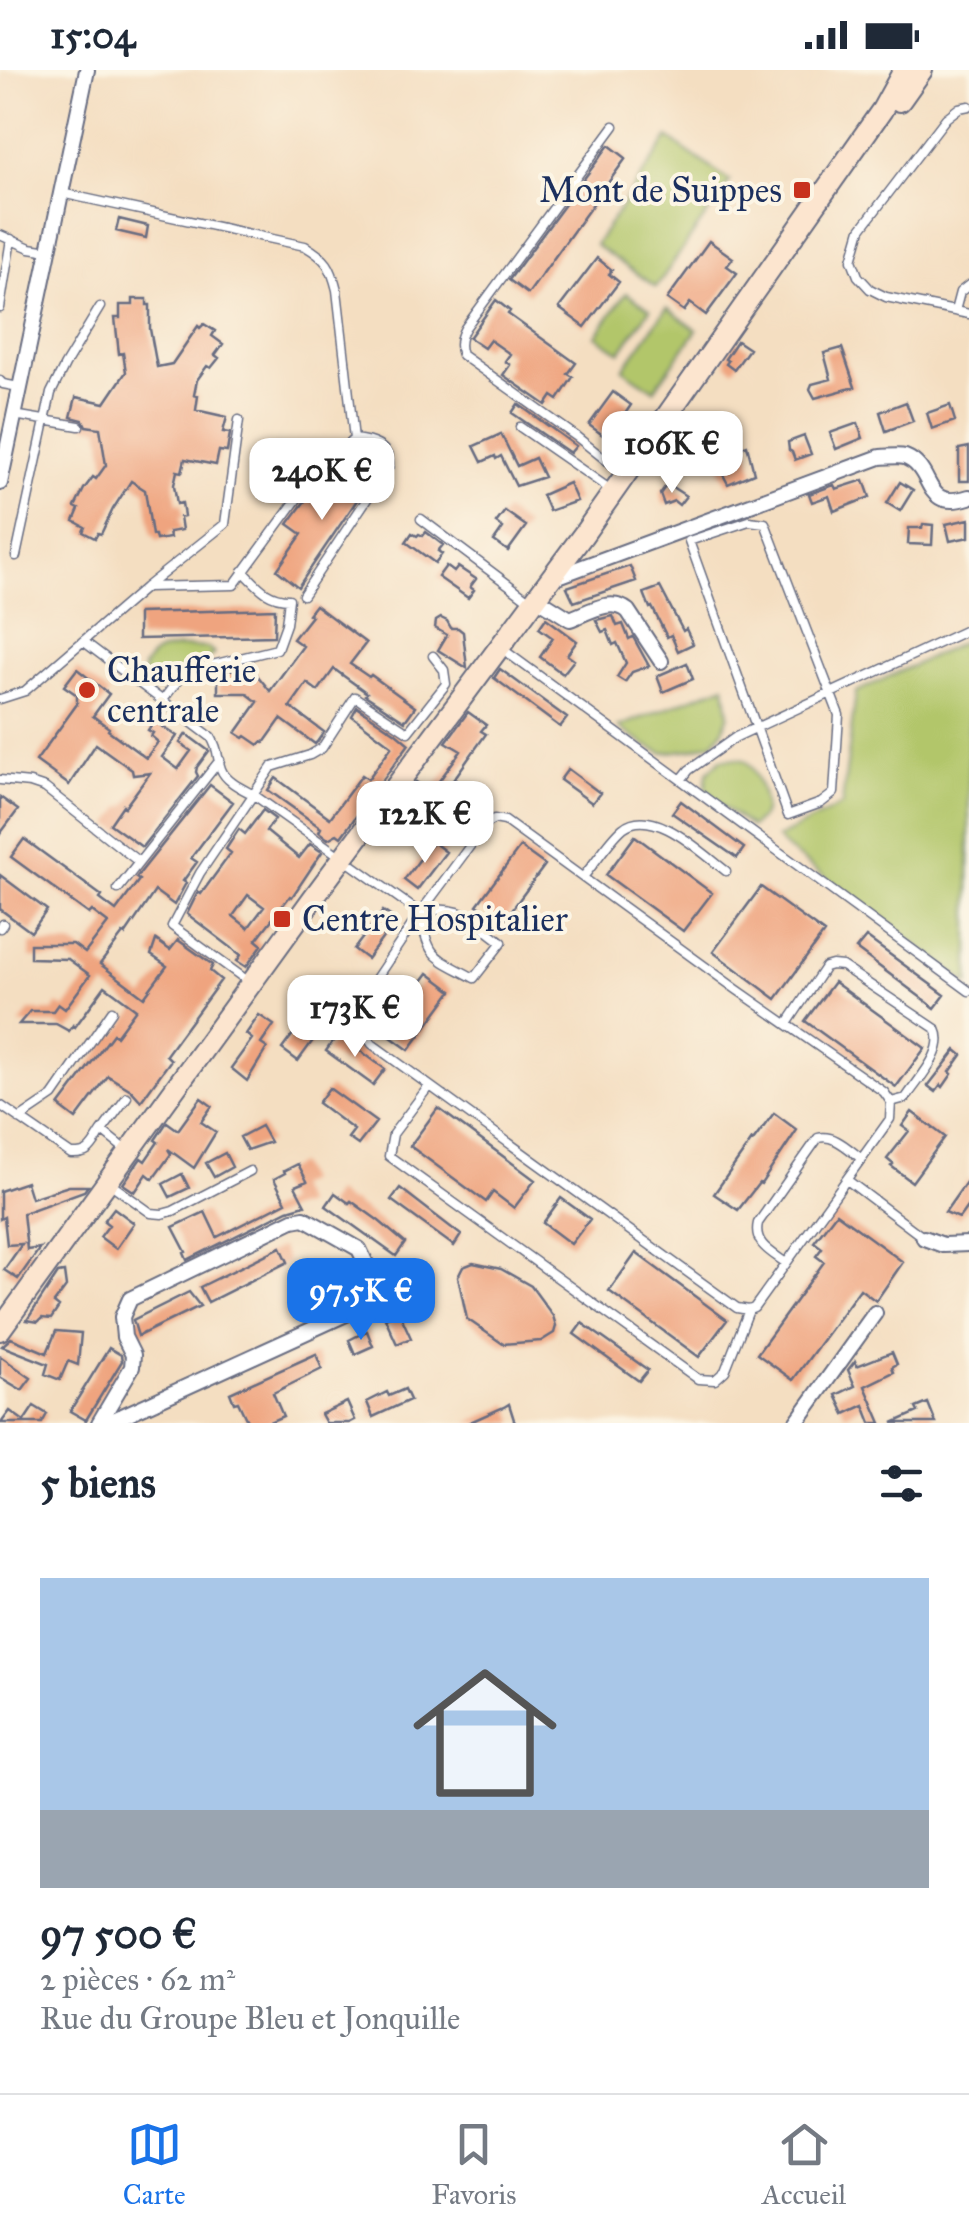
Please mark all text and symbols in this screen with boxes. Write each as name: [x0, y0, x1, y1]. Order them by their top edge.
text: 15:04: [50, 12, 135, 58]
place label: Mont de Suippes: [539, 169, 782, 212]
marker: Mont de Suippes: [791, 179, 813, 201]
pin: 106K €: [591, 411, 753, 496]
text: 106K €: [624, 424, 720, 463]
pin: 240K €: [241, 438, 403, 523]
text: 240K €: [271, 451, 373, 490]
place label: Chaufferie centrale: [107, 649, 256, 732]
marker: Chaufferie centrale: [76, 679, 98, 701]
pin: 122K €: [344, 781, 506, 866]
text: 122K €: [378, 794, 472, 833]
place label: Centre Hospitalier: [302, 898, 569, 941]
marker: Centre Hospitalier: [271, 908, 293, 930]
pin: 173K €: [274, 975, 436, 1060]
text: 173K €: [309, 988, 401, 1027]
pin: 97.5K €: [269, 1258, 453, 1343]
text: 97.5K €: [309, 1271, 413, 1310]
icon: filters: [874, 1456, 929, 1511]
text: 5 biens: [40, 1457, 156, 1509]
icon: home: [395, 1643, 575, 1823]
text: 97 500 €: [40, 1908, 197, 1960]
text: 2 pièces · 62 m²: [40, 1960, 235, 1999]
text: Rue du Groupe Bleu et Jonquille: [40, 1999, 460, 2038]
tab: Carte: [123, 2117, 186, 2212]
tab: Favoris: [431, 2117, 516, 2212]
tab: Accueil: [762, 2117, 846, 2212]

